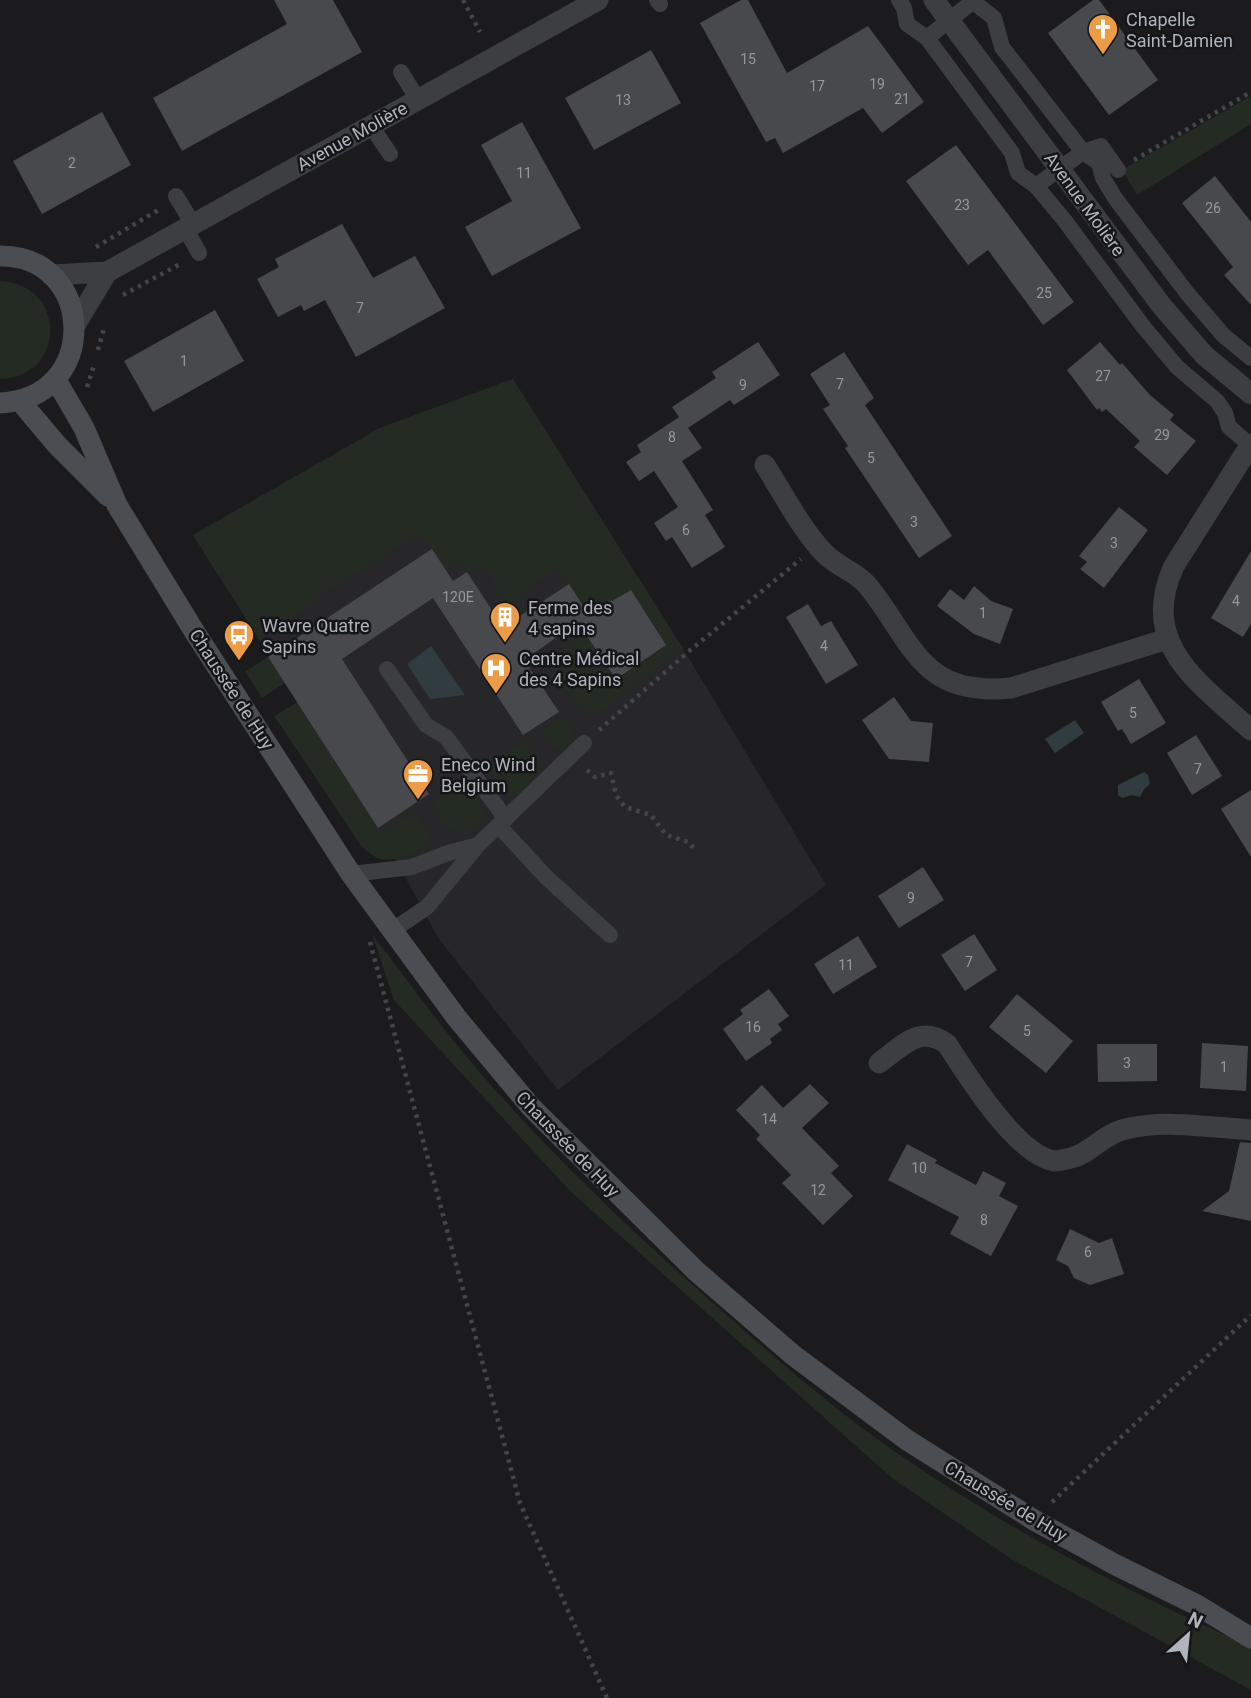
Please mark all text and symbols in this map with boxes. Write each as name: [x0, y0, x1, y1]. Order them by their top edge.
place label: Chapelle Saint-Damien: [1126, 9, 1233, 51]
church icon: Chapelle Saint-Damien: [1086, 12, 1120, 56]
house number: 15: [740, 51, 756, 67]
house number: 19: [869, 76, 885, 92]
house number: 17: [809, 78, 825, 94]
house number: 21: [894, 91, 910, 107]
house number: 13: [615, 92, 631, 108]
street label: Avenue Molière: [293, 97, 411, 175]
street label: Avenue Molière: [1040, 148, 1130, 260]
house number: 2: [68, 155, 76, 171]
house number: 11: [516, 165, 532, 181]
house number: 23: [954, 197, 970, 213]
house number: 26: [1205, 200, 1221, 216]
house number: 25: [1036, 285, 1052, 301]
house number: 7: [356, 300, 364, 316]
house number: 1: [180, 353, 188, 369]
house number: 27: [1095, 368, 1111, 384]
house number: 7: [836, 376, 844, 392]
house number: 9: [739, 377, 747, 393]
house number: 29: [1154, 427, 1170, 443]
house number: 8: [668, 429, 676, 445]
house number: 5: [867, 450, 875, 466]
house number: 3: [910, 514, 918, 530]
house number: 6: [682, 522, 690, 538]
house number: 3: [1110, 535, 1118, 551]
house number: 120E: [442, 589, 474, 605]
house number: 4: [1232, 593, 1240, 609]
place label: Ferme des 4 sapins: [528, 597, 612, 639]
building icon: Ferme des 4 sapins: [488, 600, 522, 644]
house number: 1: [979, 605, 987, 621]
place label: Wavre Quatre Sapins: [262, 615, 369, 657]
bus stop icon: Wavre Quatre Sapins: [222, 618, 256, 662]
street label: Chaussée de Huy: [185, 625, 279, 753]
house number: 4: [820, 638, 828, 654]
place label: Centre Médical des 4 Sapins: [519, 648, 639, 690]
hospital icon: Centre Médical des 4 Sapins: [479, 651, 513, 695]
house number: 5: [1129, 705, 1137, 721]
place label: Eneco Wind Belgium: [441, 754, 535, 796]
office icon: Eneco Wind Belgium: [401, 757, 435, 801]
house number: 7: [1194, 761, 1202, 777]
house number: 9: [907, 890, 915, 906]
house number: 7: [965, 954, 973, 970]
house number: 11: [838, 957, 854, 973]
house number: 16: [745, 1019, 761, 1035]
house number: 5: [1023, 1023, 1031, 1039]
house number: 3: [1123, 1055, 1131, 1071]
house number: 1: [1220, 1059, 1228, 1075]
street label: Chaussée de Huy: [512, 1087, 624, 1202]
house number: 14: [761, 1111, 777, 1127]
house number: 10: [911, 1160, 927, 1176]
house number: 12: [810, 1182, 826, 1198]
house number: 8: [980, 1212, 988, 1228]
house number: 6: [1084, 1244, 1092, 1260]
street label: Chaussée de Huy: [941, 1456, 1071, 1546]
north arrow: [1153, 1600, 1223, 1670]
text: N: [1184, 1607, 1207, 1634]

